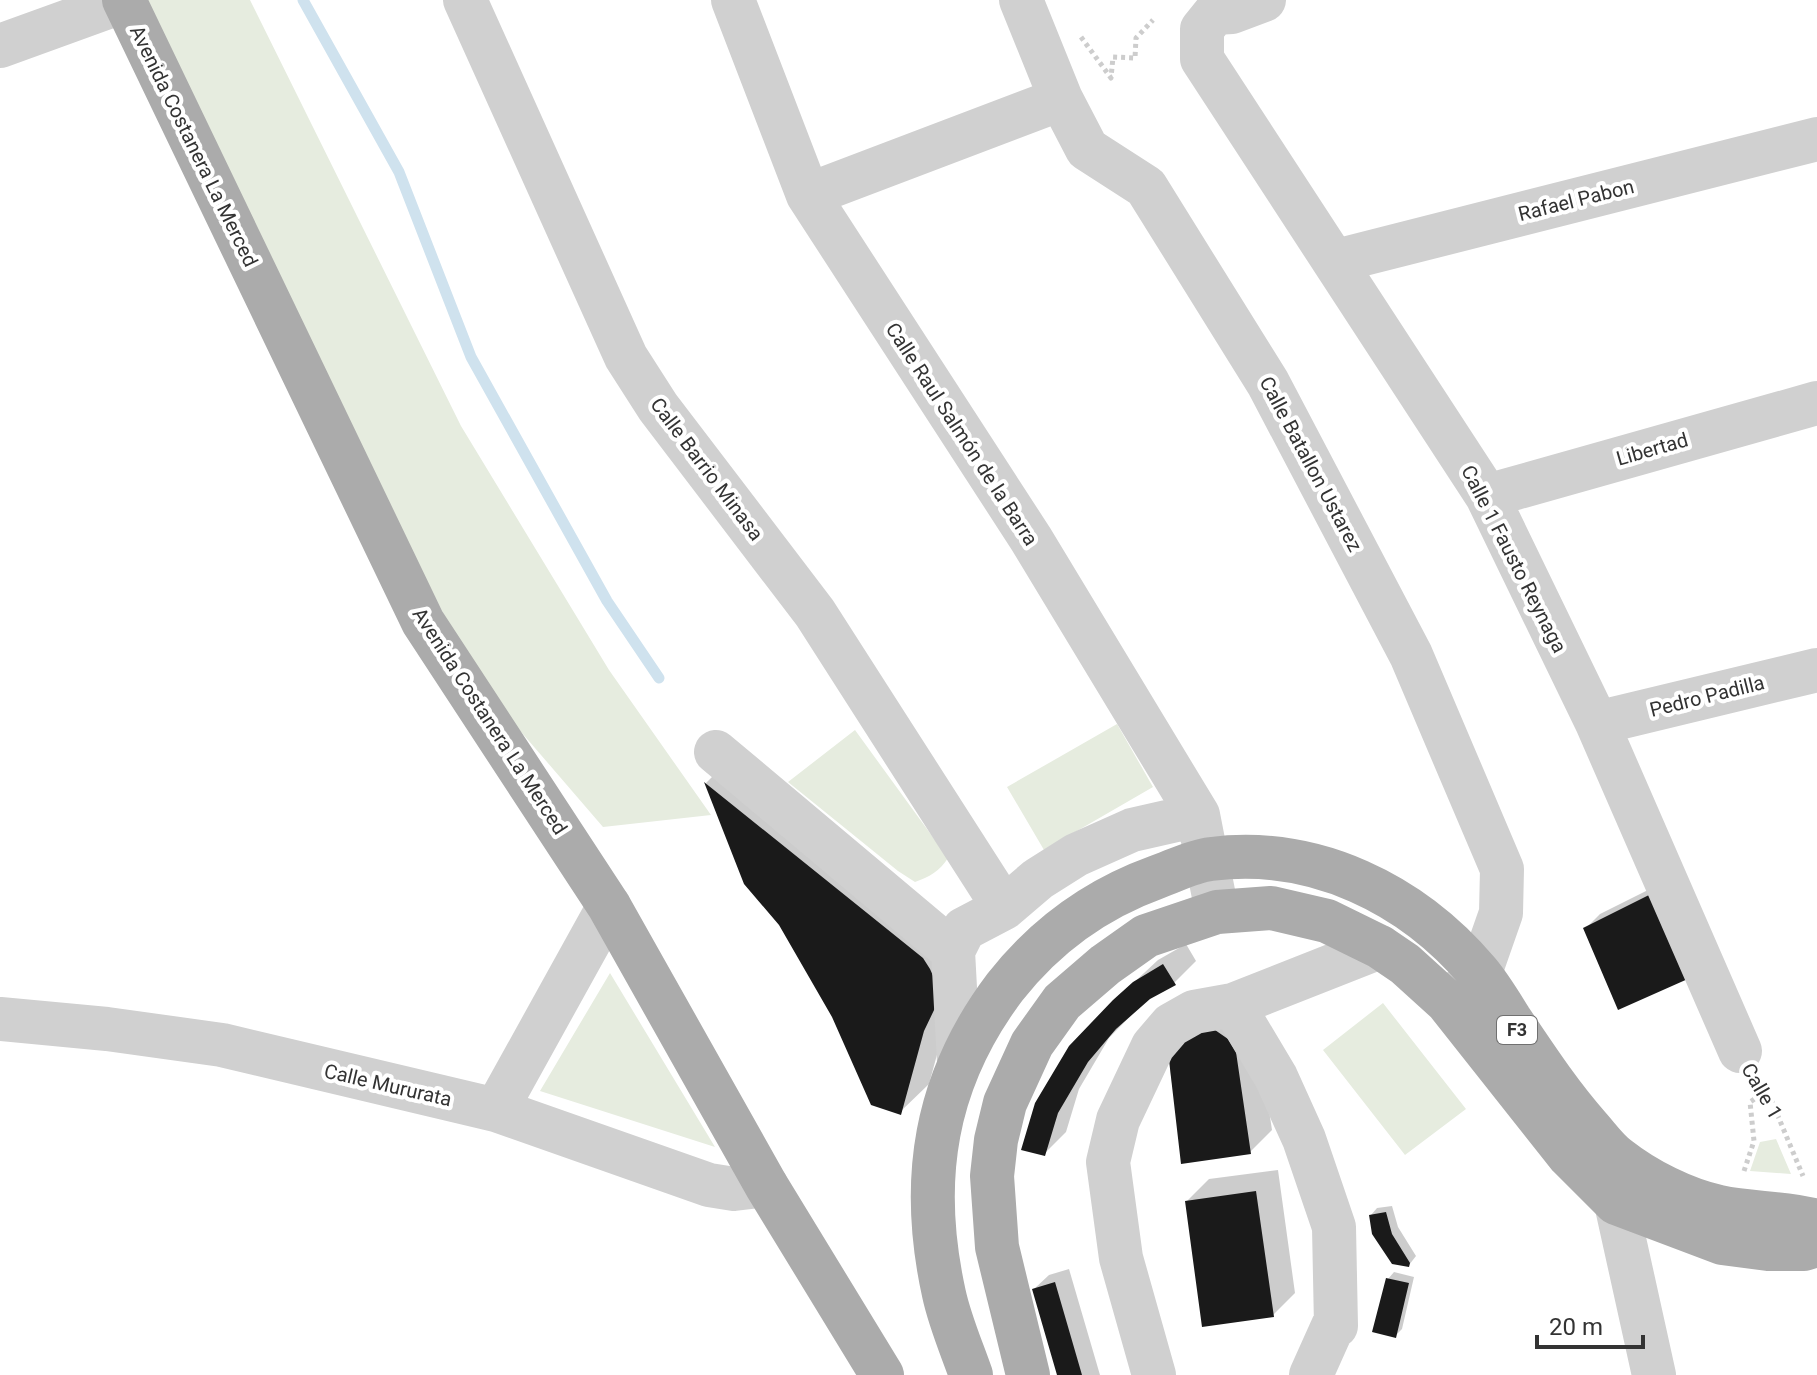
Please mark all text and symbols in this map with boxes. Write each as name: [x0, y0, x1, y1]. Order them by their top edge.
street label: Avenida Costanera La Merced: [125, 21, 263, 271]
street label: Rafael Pabon: [1516, 174, 1636, 226]
street label: Calle Raul Salmón de la Barra: [881, 318, 1043, 550]
street label: Calle Batallon Ustarez: [1255, 372, 1367, 556]
street label: Calle Barrio Minasa: [645, 393, 769, 545]
street label: Libertad: [1613, 427, 1691, 471]
street label: Calle 1 Fausto Reynaga: [1456, 461, 1572, 657]
street label: Avenida Costanera La Merced: [408, 603, 572, 839]
street label: Pedro Padilla: [1647, 670, 1767, 722]
road number: F3: [1497, 1016, 1537, 1044]
street label: Calle Mururata: [322, 1059, 454, 1111]
street label: Calle 1: [1736, 1059, 1788, 1123]
scale bar: [1537, 1299, 1643, 1349]
text: 20 m: [1549, 1313, 1603, 1341]

